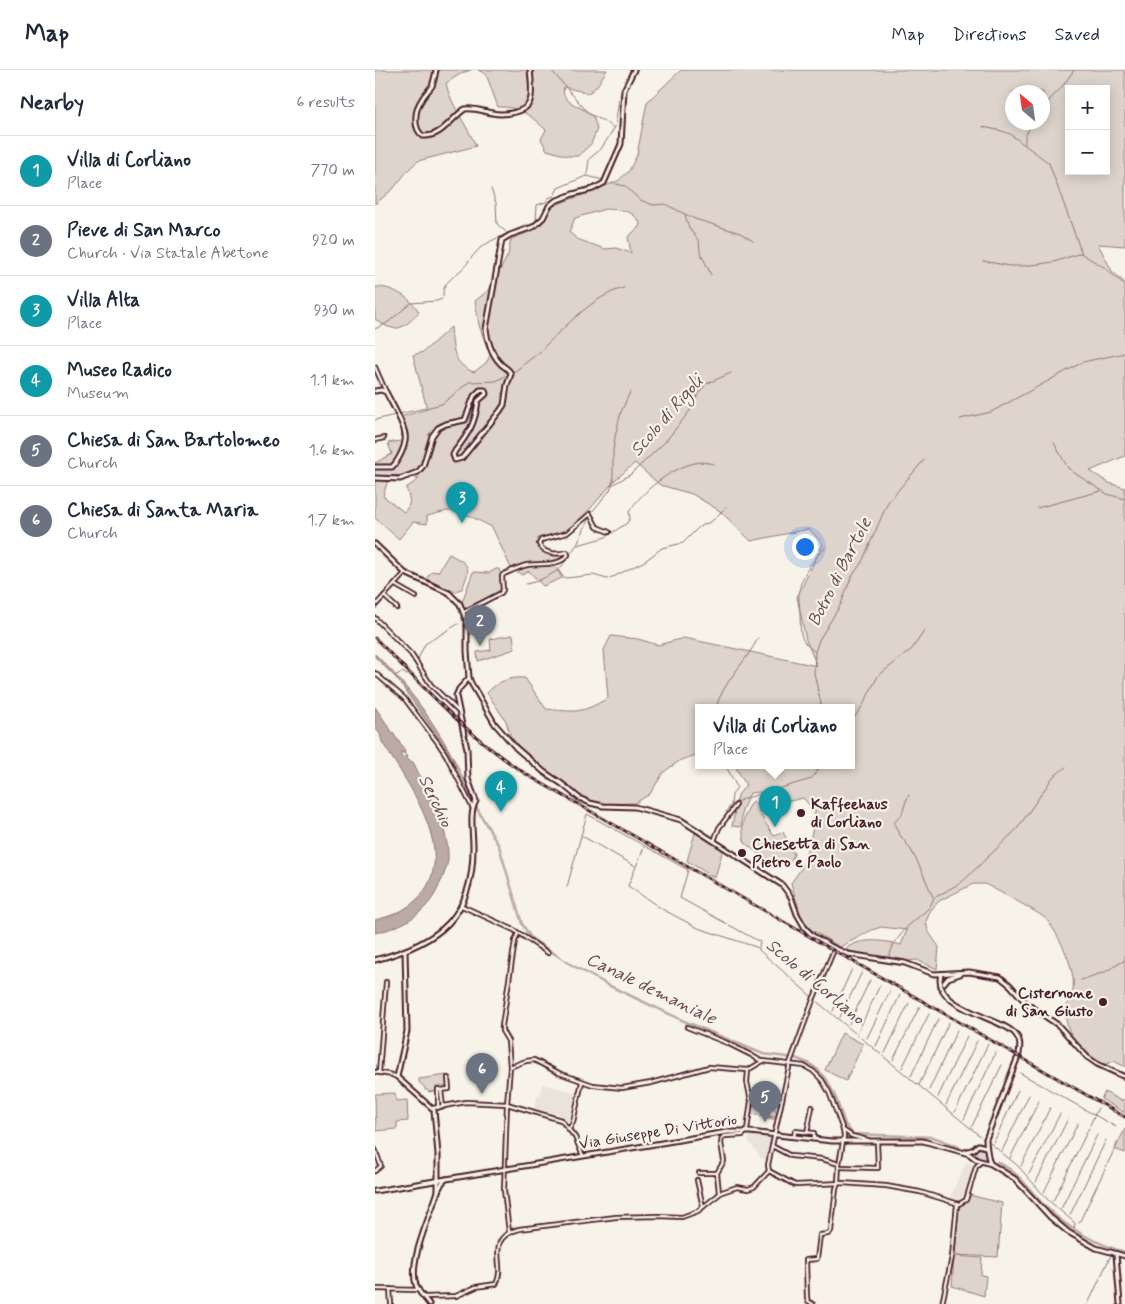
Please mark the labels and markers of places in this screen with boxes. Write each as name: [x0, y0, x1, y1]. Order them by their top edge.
pin: 3: [446, 482, 478, 523]
pin: 2: [464, 605, 496, 646]
pin: 4: [485, 771, 517, 812]
pin: 1: [759, 786, 791, 827]
place label: Kaffeehaus di Corliano: [811, 794, 888, 833]
marker: Kaffeehaus di Corliano: [795, 807, 807, 819]
place label: Chiesetta di San Pietro e Paolo: [752, 834, 870, 873]
marker: Chiesetta di San Pietro e Paolo: [736, 847, 748, 859]
place label: Cisternone di San Giusto: [1006, 983, 1093, 1022]
marker: Cisternone di San Giusto: [1097, 996, 1109, 1008]
pin: 6: [466, 1053, 498, 1094]
pin: 5: [749, 1081, 781, 1122]

